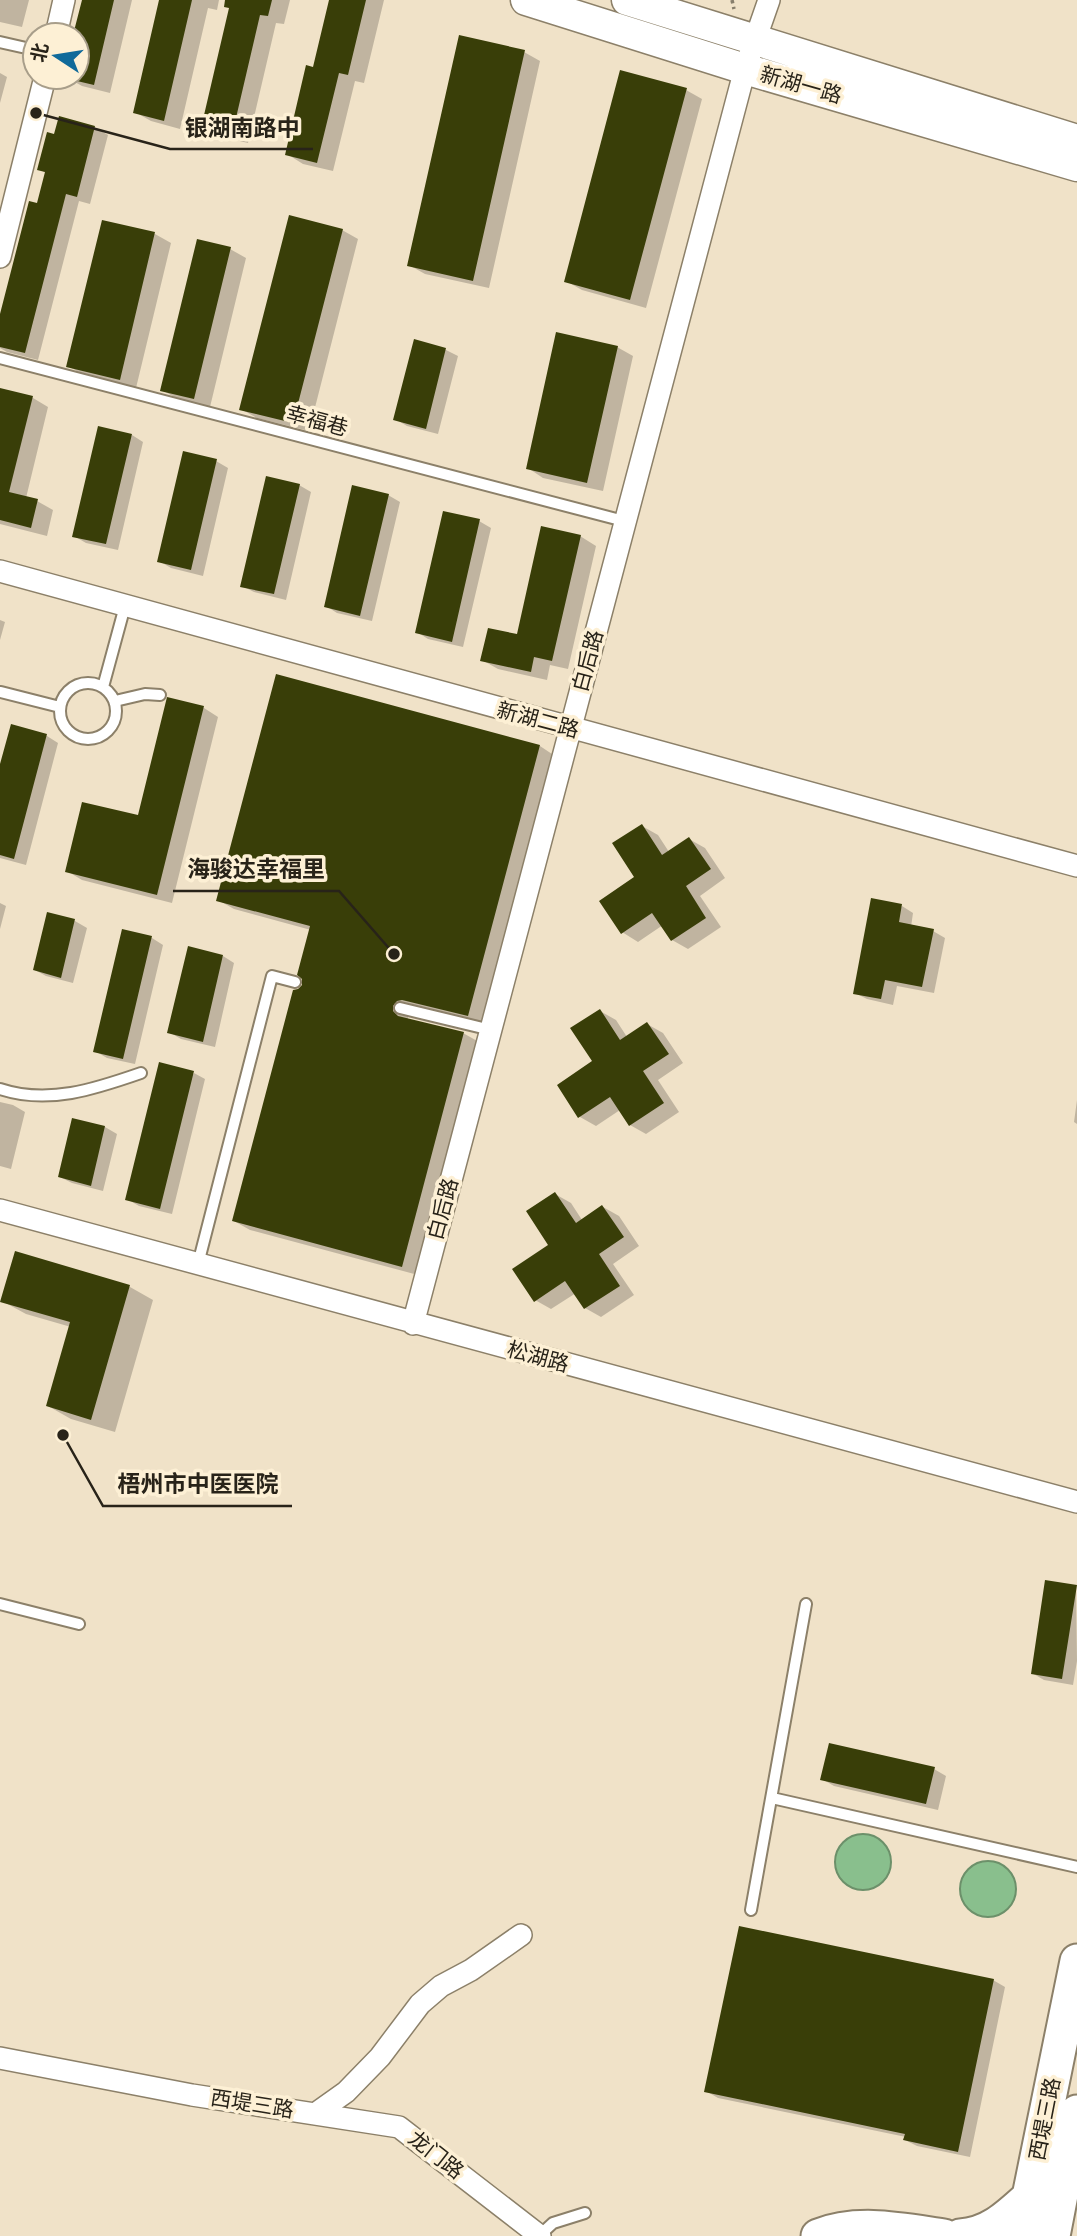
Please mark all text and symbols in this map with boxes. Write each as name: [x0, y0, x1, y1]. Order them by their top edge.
north arrow: [21, 21, 91, 91]
text: 北: [26, 41, 54, 64]
street label: 新湖一路: [757, 60, 845, 109]
callout: 银湖南路中: [170, 105, 313, 149]
text: 银湖南路中: [185, 113, 300, 143]
street label: 幸福巷: [283, 399, 351, 442]
street label: 白后路: [566, 627, 609, 695]
street label: 新湖二路: [494, 696, 582, 743]
callout: 海骏达幸福里: [173, 847, 339, 891]
text: 海骏达幸福里: [187, 854, 325, 884]
street label: 白后路: [421, 1175, 464, 1243]
street label: 松湖路: [504, 1335, 572, 1378]
callout: 梧州市中医医院: [103, 1462, 292, 1506]
text: 梧州市中医医院: [118, 1469, 279, 1499]
street label: 西堤三路: [1023, 2075, 1066, 2163]
street label: 西堤三路: [208, 2084, 296, 2123]
street label: 龙门路: [403, 2125, 469, 2185]

